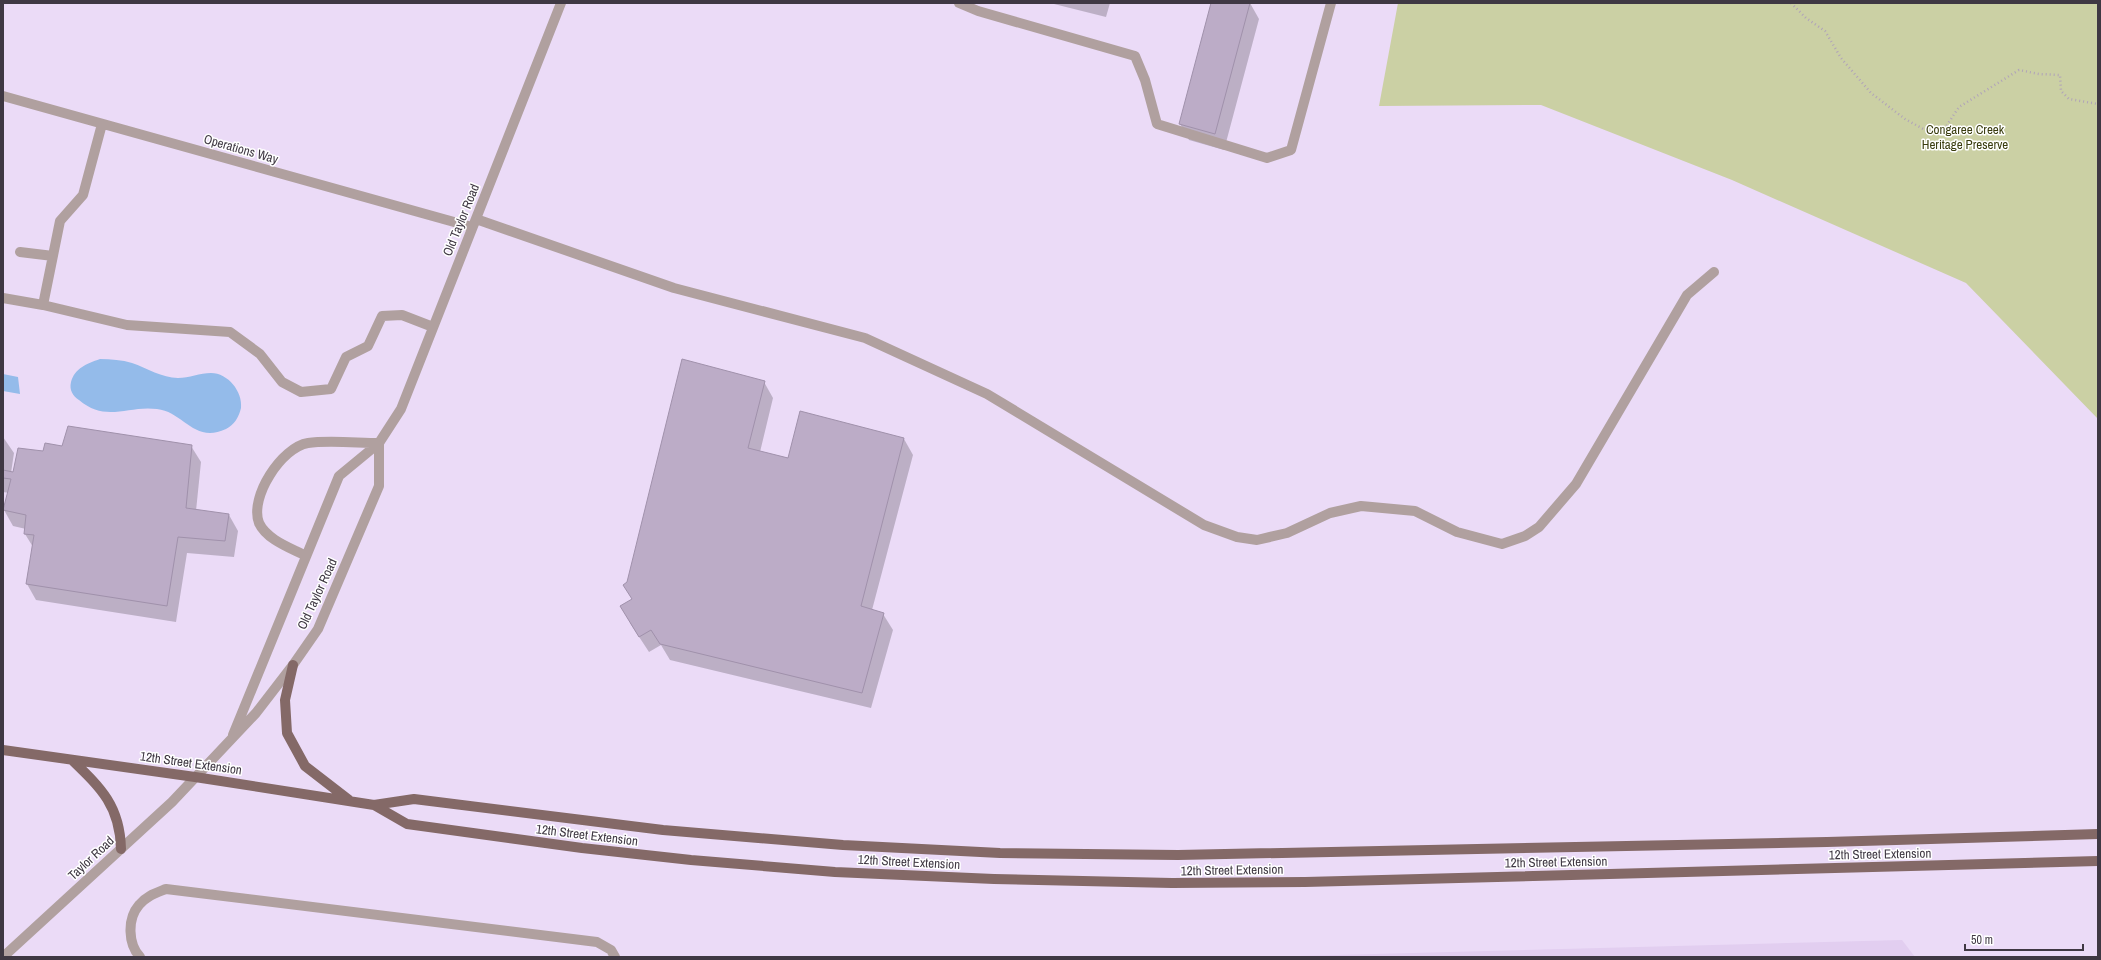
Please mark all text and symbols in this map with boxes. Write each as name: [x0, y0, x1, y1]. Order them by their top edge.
park label: Congaree Creek Heritage Preserve: [1922, 121, 2008, 153]
street label: Operations Way: [202, 130, 281, 168]
street label: Old Taylor Road: [439, 181, 483, 259]
street label: Old Taylor Road: [293, 556, 341, 632]
street label: 12th Street Extension: [139, 747, 243, 779]
street label: 12th Street Extension: [535, 820, 639, 850]
street label: Taylor Road: [64, 832, 118, 884]
street label: 12th Street Extension: [1829, 845, 1931, 863]
street label: 12th Street Extension: [857, 851, 961, 873]
street label: 12th Street Extension: [1505, 853, 1607, 871]
street label: 12th Street Extension: [1181, 861, 1283, 879]
scale bar: [1965, 926, 2083, 952]
text: 50 m: [1971, 932, 1993, 948]

